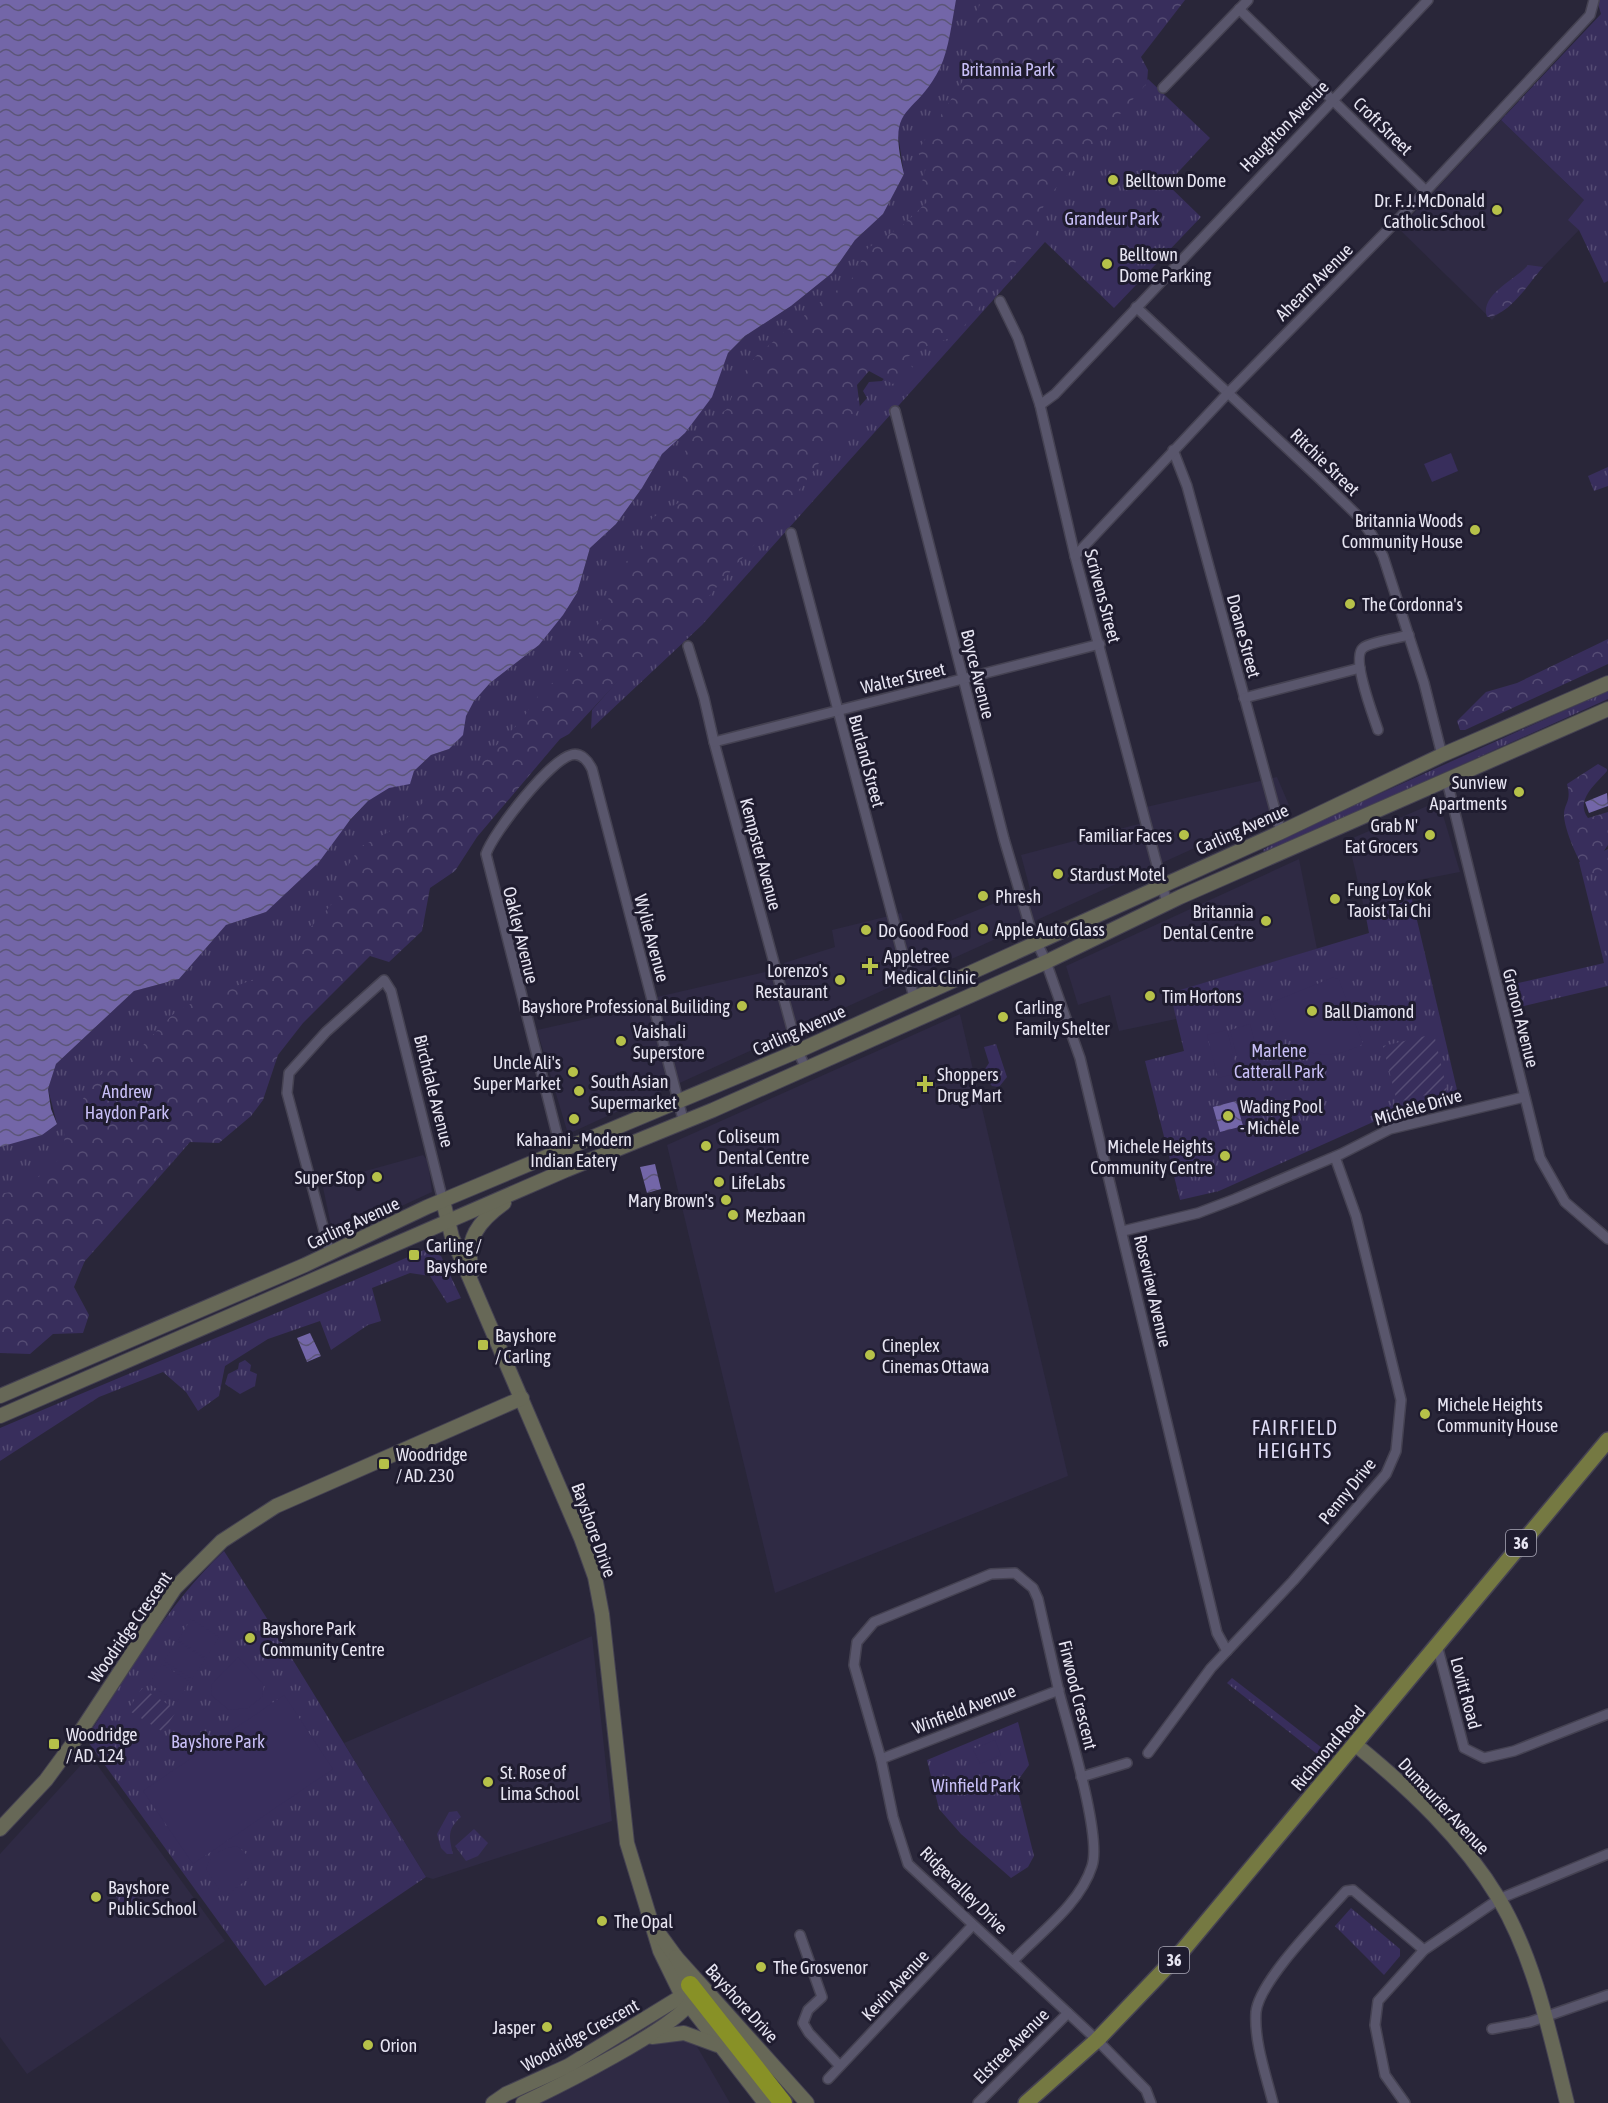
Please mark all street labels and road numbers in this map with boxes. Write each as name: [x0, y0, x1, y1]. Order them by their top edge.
street label: Haughton Avenue: [1235, 76, 1333, 176]
street label: Croft Street: [1349, 93, 1417, 159]
street label: Ahearn Avenue: [1271, 239, 1357, 325]
street label: Ritchie Street: [1286, 424, 1364, 500]
street label: Scrivens Street: [1080, 547, 1126, 645]
street label: Doane Street: [1223, 592, 1265, 680]
street label: Boyce Avenue: [957, 627, 999, 721]
street label: Walter Street: [859, 658, 947, 698]
street label: Burland Street: [845, 712, 889, 810]
street label: Kempster Avenue: [736, 796, 786, 912]
street label: Carling Avenue: [1192, 799, 1292, 859]
street label: Oakley Avenue: [499, 884, 543, 986]
street label: Wylie Avenue: [630, 892, 674, 984]
street label: Grenon Avenue: [1499, 966, 1543, 1070]
street label: Carling Avenue: [749, 1000, 849, 1060]
street label: Birchdale Avenue: [410, 1033, 458, 1149]
street label: Michèle Drive: [1372, 1085, 1464, 1129]
street label: Carling Avenue: [303, 1192, 403, 1254]
street label: Roseview Avenue: [1130, 1233, 1176, 1349]
street label: Penny Drive: [1314, 1454, 1380, 1528]
street label: Bayshore Drive: [567, 1480, 621, 1580]
road number: 36: [1506, 1530, 1536, 1556]
street label: Woodridge Crescent: [84, 1567, 176, 1687]
street label: Firwood Crescent: [1054, 1638, 1102, 1752]
street label: Lovitt Road: [1446, 1655, 1486, 1731]
street label: Winfield Avenue: [910, 1680, 1018, 1738]
street label: Richmond Road: [1287, 1701, 1369, 1795]
street label: Dumaurier Avenue: [1394, 1753, 1494, 1859]
street label: Ridgevalley Drive: [916, 1842, 1012, 1938]
street label: Kevin Avenue: [857, 1945, 933, 2025]
road number: 36: [1159, 1947, 1189, 1973]
street label: Bayshore Drive: [701, 1959, 783, 2047]
street label: Woodridge Crescent: [518, 1994, 642, 2076]
street label: Elstree Avenue: [969, 2004, 1053, 2088]

